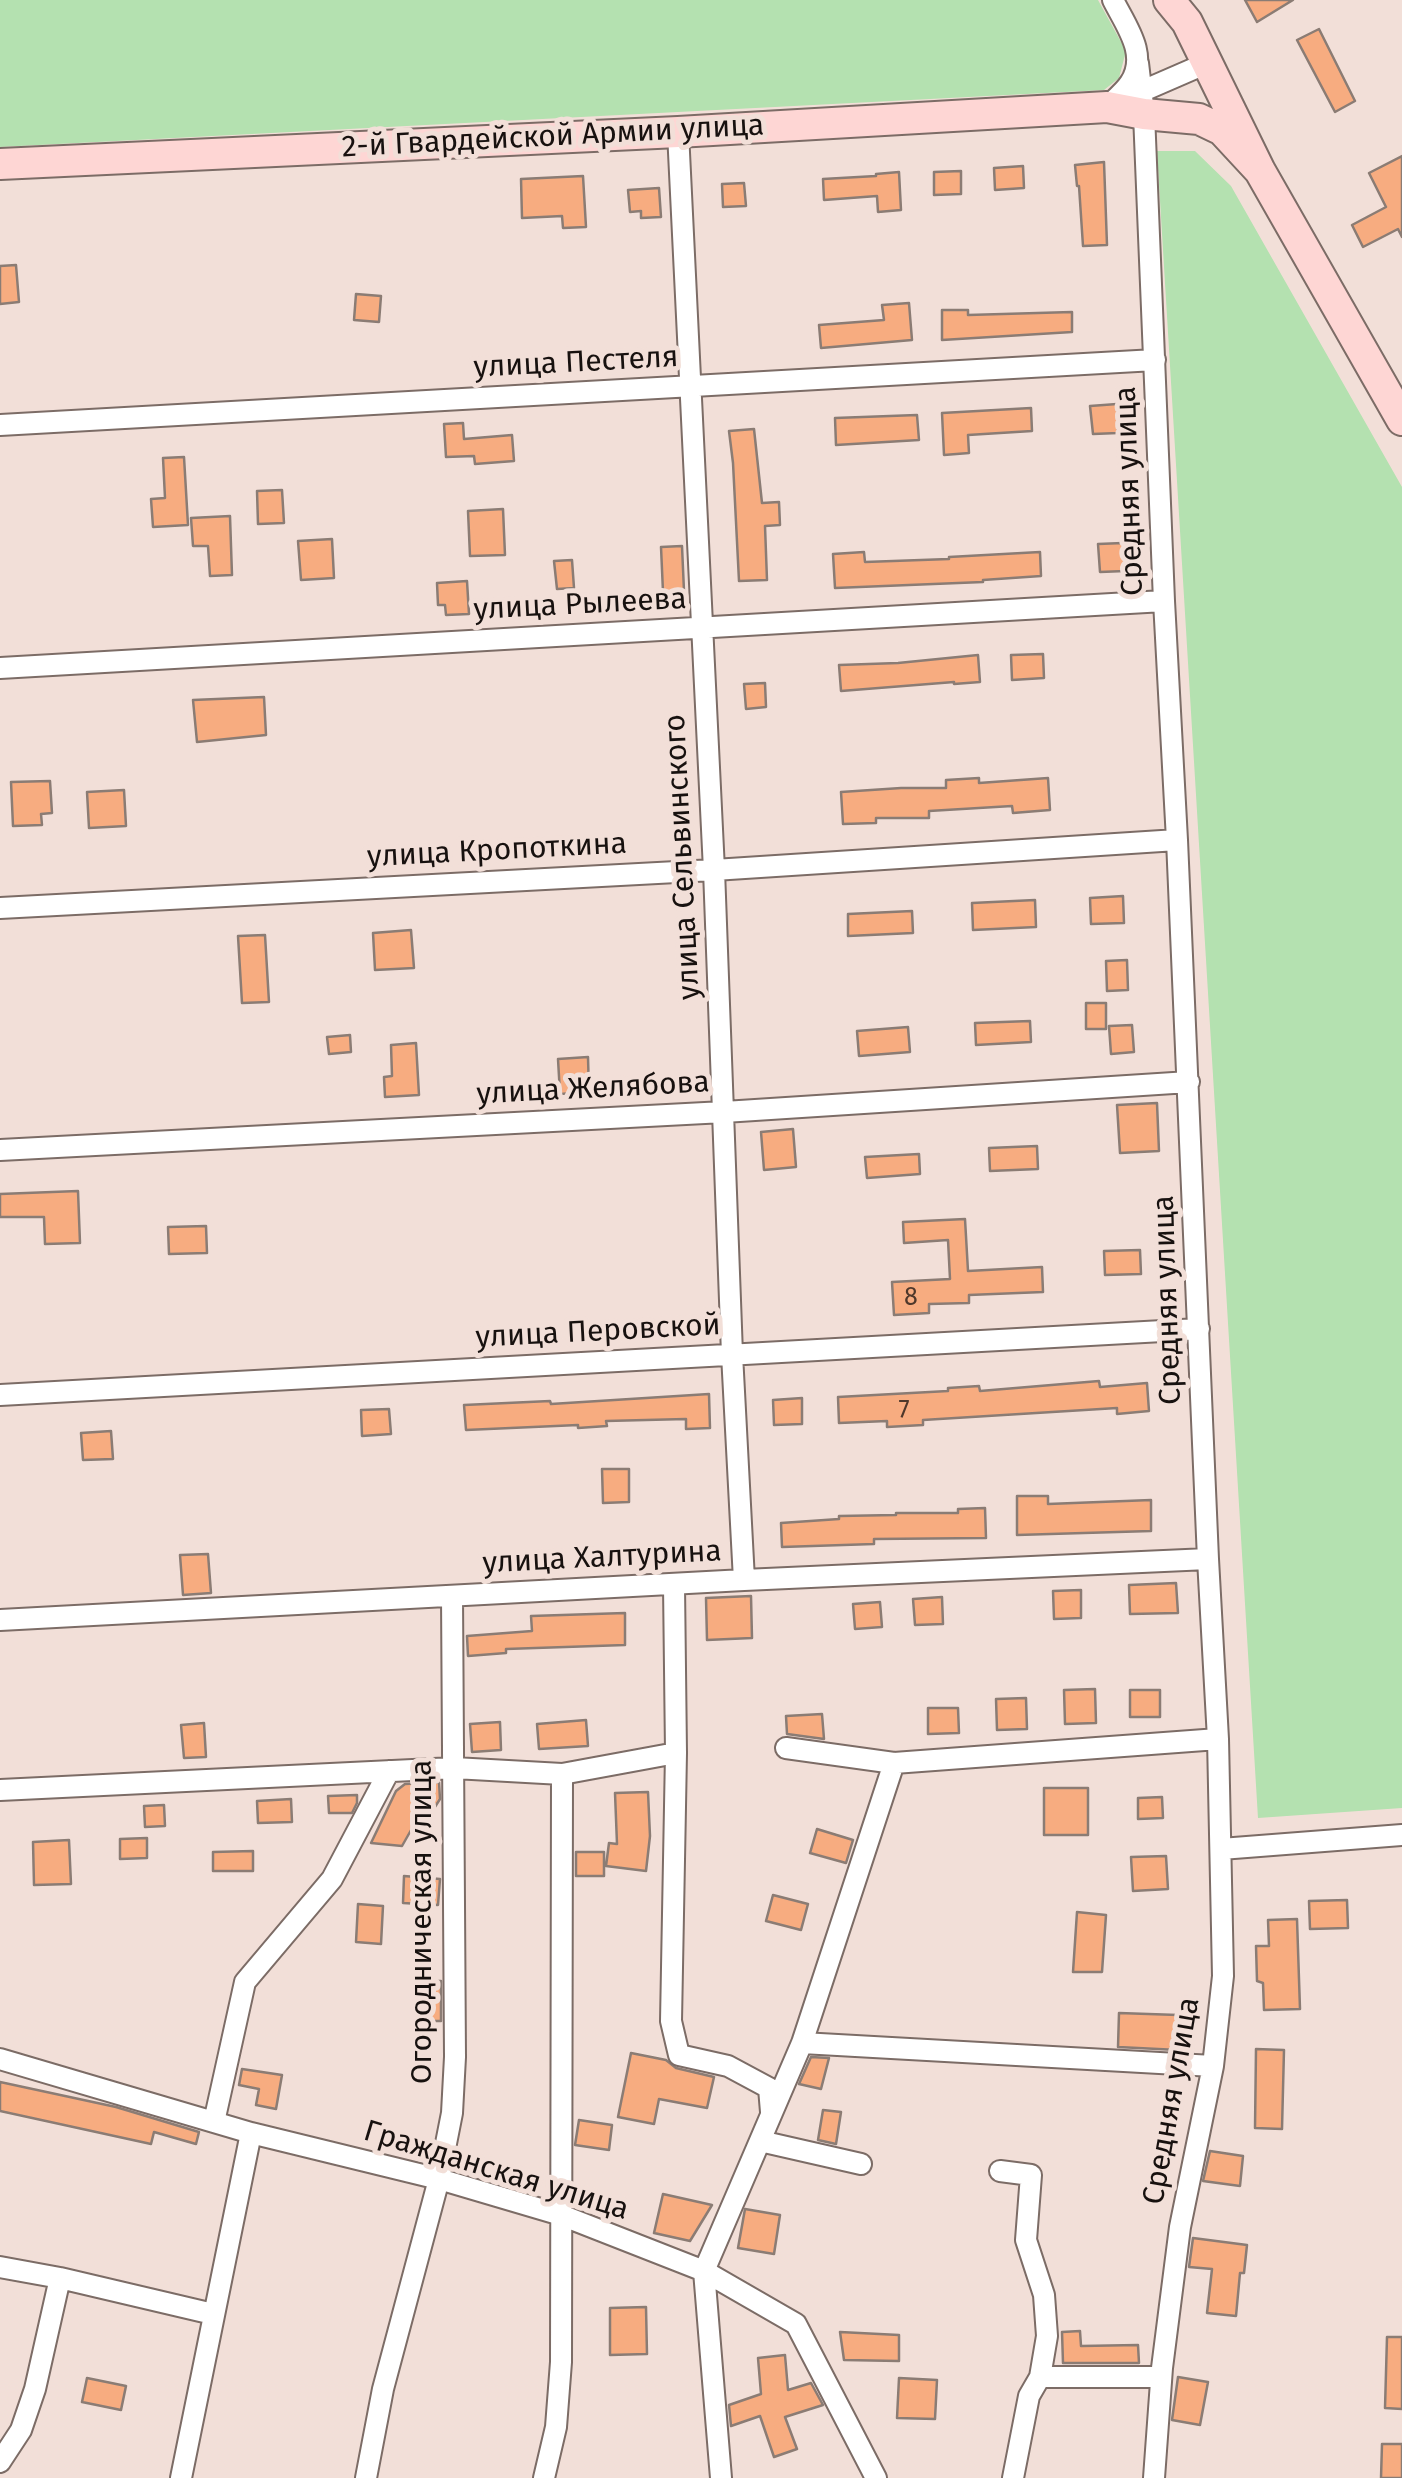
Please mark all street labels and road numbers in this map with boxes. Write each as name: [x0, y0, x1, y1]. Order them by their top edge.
street label: 2-й Гвардейской Армии улица: [341, 108, 765, 166]
street label: улица Пестеля: [473, 340, 679, 386]
street label: Средняя улица: [1108, 386, 1152, 596]
street label: улица Рылеева: [473, 581, 687, 629]
street label: улица Сельвинского: [658, 713, 708, 1001]
street label: улица Кропоткина: [366, 826, 628, 876]
street label: улица Желябова: [476, 1065, 710, 1113]
street label: Средняя улица: [1146, 1195, 1190, 1405]
street label: улица Перовской: [475, 1308, 721, 1356]
street label: улица Халтурина: [482, 1534, 722, 1582]
street label: Огородническая улица: [405, 1760, 441, 2084]
street label: Средняя улица: [1136, 1995, 1208, 2207]
street label: Гражданская улица: [359, 2114, 633, 2228]

